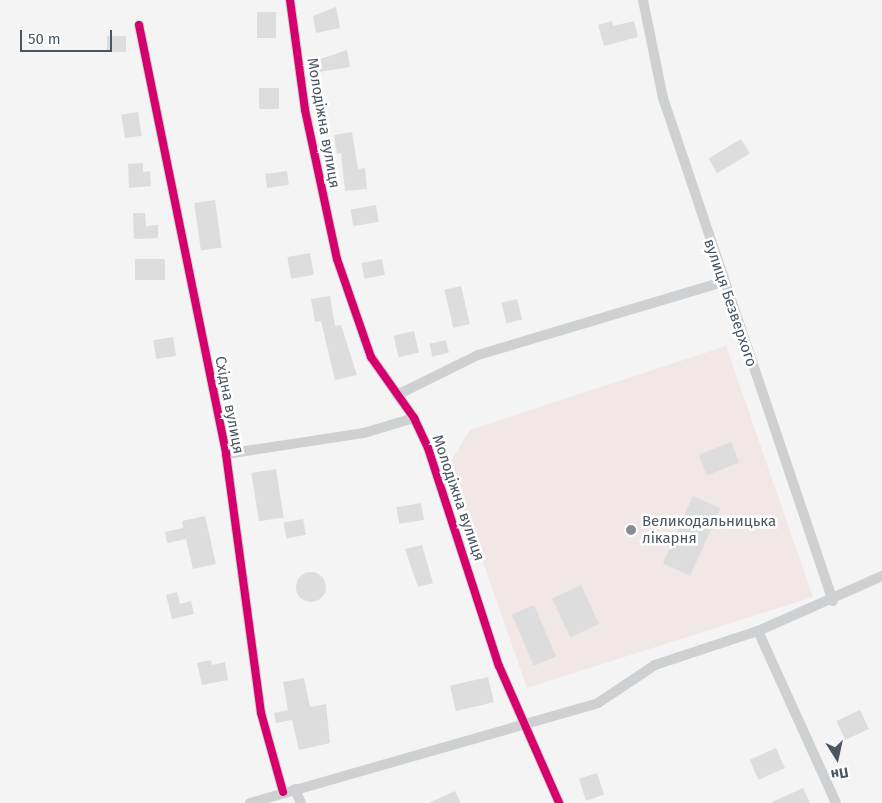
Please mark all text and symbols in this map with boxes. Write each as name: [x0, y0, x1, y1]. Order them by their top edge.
scale bar: [22, 20, 115, 52]
text: 50 m: [28, 30, 61, 48]
street label: Молодіжна вулиця: [303, 56, 343, 190]
street label: вулиця Безверхого: [700, 237, 760, 369]
street label: Східна вулиця: [211, 355, 247, 455]
street label: Молодіжна вулиця: [428, 433, 488, 563]
place label: Великодальницька лікарня: [642, 512, 776, 547]
marker: Великодальницька лікарня: [624, 523, 638, 537]
north arrow: [812, 733, 862, 783]
text: Пн: [830, 763, 850, 783]

